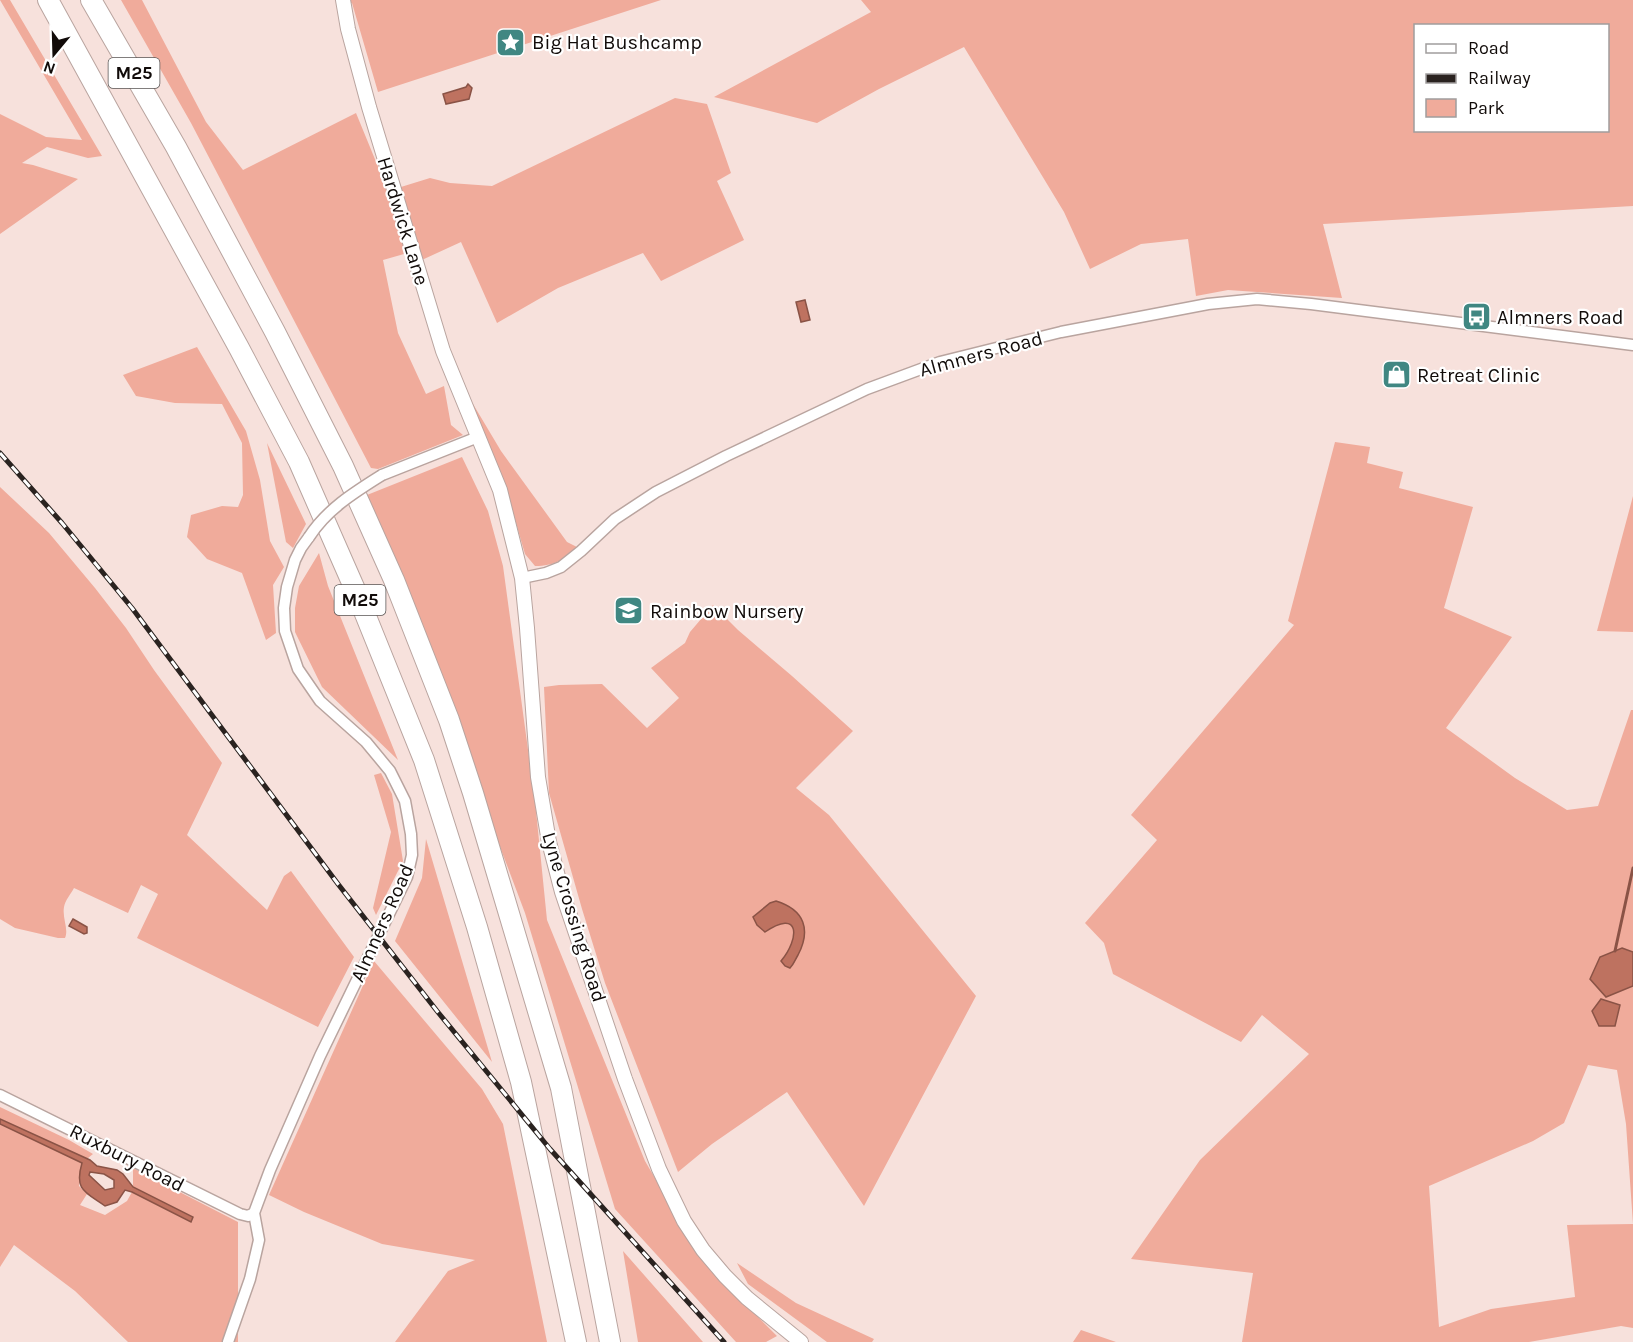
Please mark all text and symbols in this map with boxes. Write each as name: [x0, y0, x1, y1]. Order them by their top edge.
north arrow: [24, 24, 84, 84]
legend: [1414, 24, 1609, 132]
place icon: Big Hat Bushcamp: [495, 26, 527, 58]
place label: Big Hat Bushcamp: [532, 31, 702, 54]
text: Road: [1468, 37, 1509, 59]
text: N: [41, 57, 58, 79]
road number: M25: [108, 58, 160, 88]
text: Railway: [1468, 67, 1531, 89]
text: Park: [1468, 97, 1505, 119]
street label: Hardwick Lane: [373, 154, 433, 288]
bus stop icon: Almners Road: [1460, 301, 1492, 333]
place label: Almners Road: [1497, 306, 1624, 329]
street label: Almners Road: [917, 326, 1045, 382]
shop icon: Retreat Clinic: [1380, 359, 1412, 391]
place label: Retreat Clinic: [1417, 364, 1540, 387]
road number: M25: [334, 585, 386, 615]
school or university icon: Rainbow Nursery: [613, 595, 645, 627]
place label: Rainbow Nursery: [650, 600, 804, 623]
street label: Lyne Crossing Road: [537, 829, 611, 1005]
street label: Almners Road: [346, 860, 418, 986]
street label: Ruxbury Road: [66, 1119, 188, 1197]

